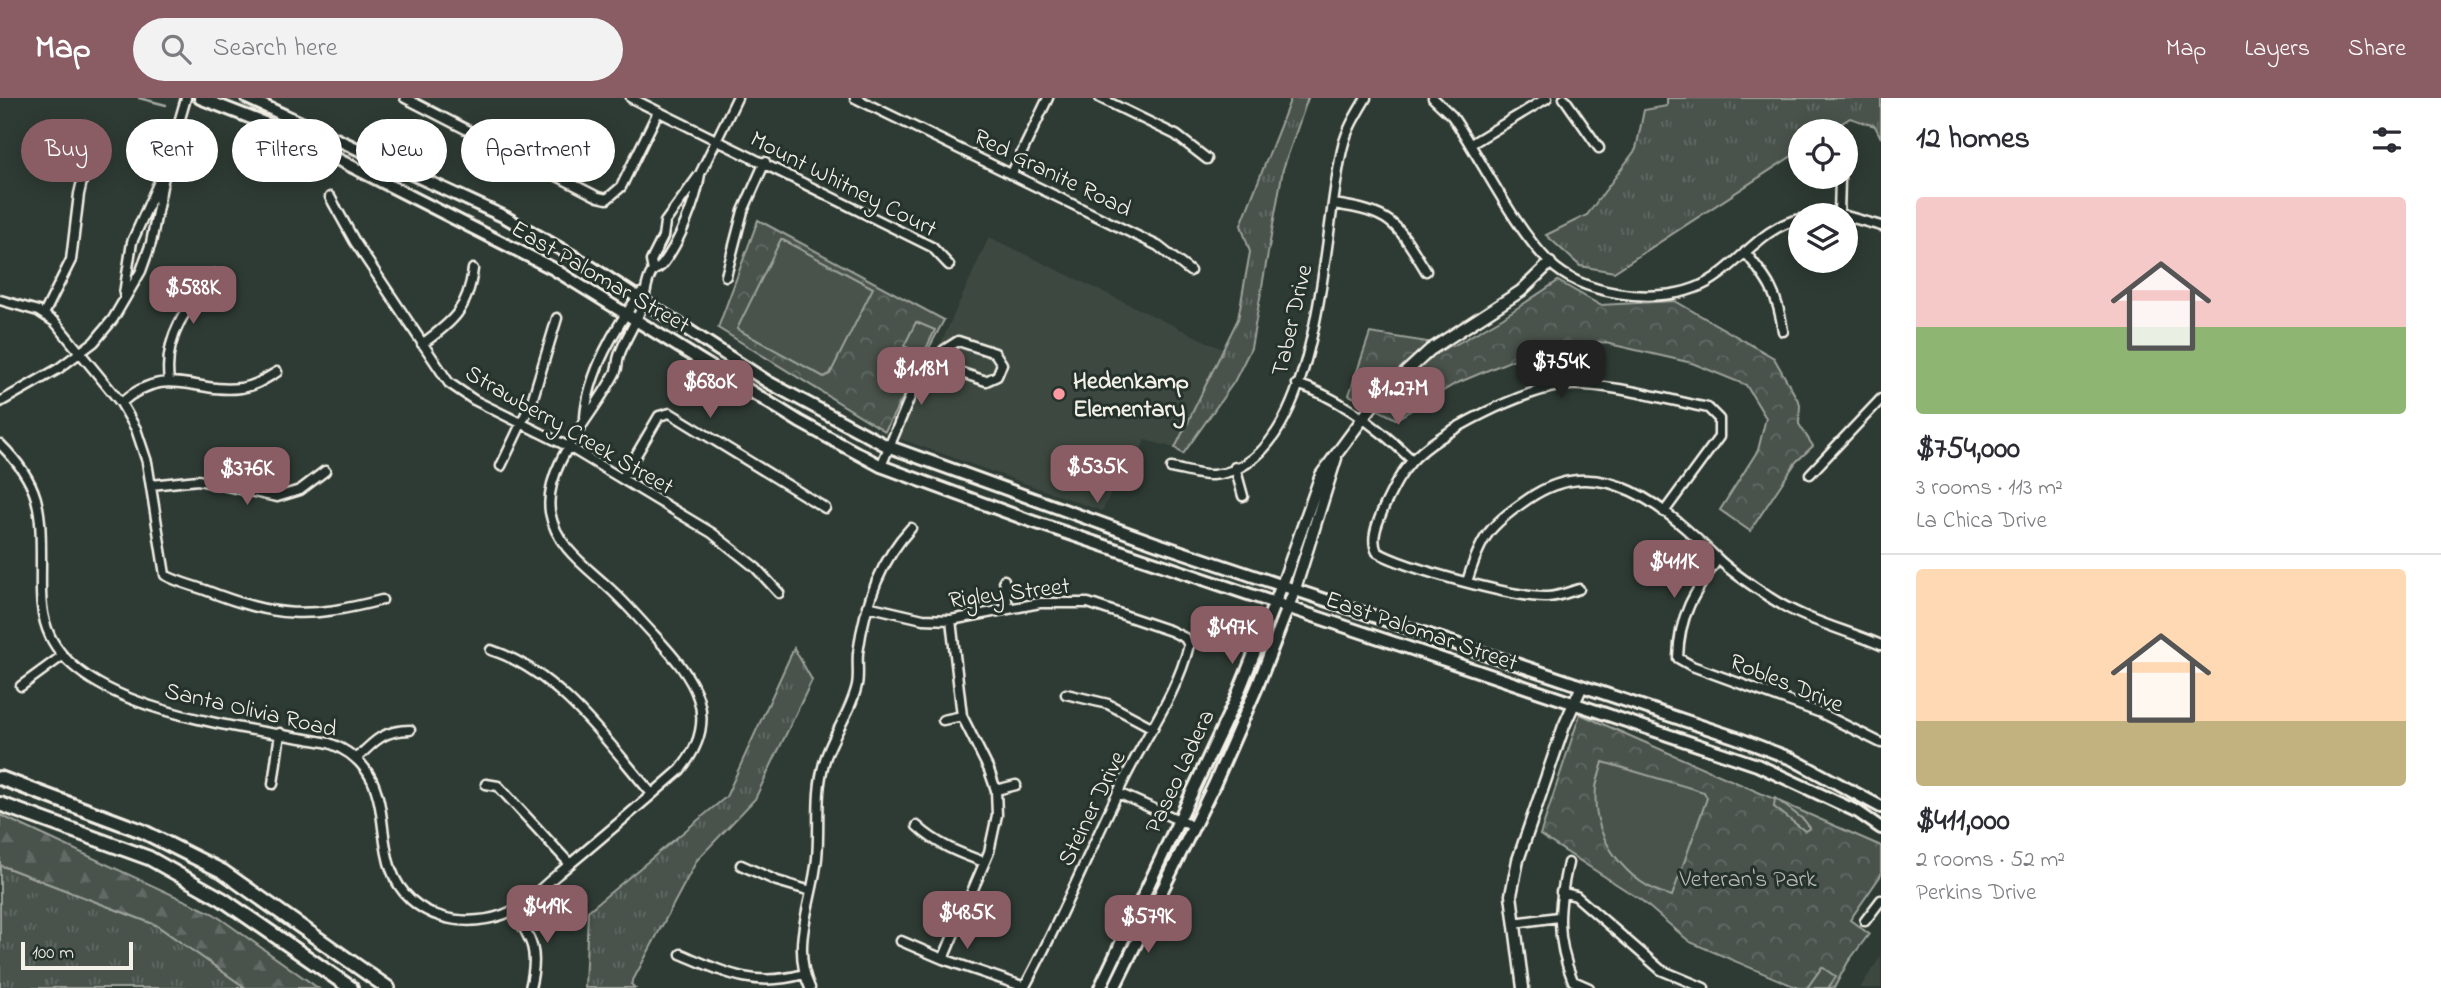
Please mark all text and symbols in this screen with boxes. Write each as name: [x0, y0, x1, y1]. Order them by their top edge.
search box: [133, 18, 623, 81]
text: Map: [35, 25, 91, 73]
icon: search: [157, 30, 195, 68]
text: Search here: [213, 30, 337, 68]
text: Map: [2166, 32, 2206, 67]
text: Layers: [2244, 32, 2310, 67]
text: Share: [2348, 32, 2406, 67]
text: 12 homes: [1916, 118, 2030, 162]
chip: Buy: [21, 119, 112, 182]
chip: Rent: [126, 119, 218, 182]
chip: Filters: [232, 119, 342, 182]
chip: New: [356, 119, 447, 182]
chip: Apartment: [461, 119, 615, 182]
map controls: [1788, 119, 1858, 273]
button: locate: [1788, 119, 1858, 189]
street label: Red Granite Road: [967, 121, 1137, 228]
icon: filters: [2368, 121, 2406, 159]
street label: Mount Whitney Court: [743, 123, 942, 248]
button: layers: [1788, 203, 1858, 273]
street label: East Palomar Street: [504, 213, 696, 344]
icon: home: [2098, 243, 2224, 369]
street label: Taber Drive: [1264, 261, 1323, 380]
pin: $588K: [144, 266, 242, 326]
text: $588K: [165, 272, 221, 305]
pin: $754K: [1512, 341, 1610, 400]
text: $754K: [1532, 346, 1590, 379]
pin: $1.18M: [864, 348, 978, 407]
text: $1.18M: [893, 353, 949, 386]
street label: Strawberry Creek Street: [457, 357, 680, 506]
pin: $680K: [661, 360, 759, 420]
place label: Hedenkamp Elementary: [1073, 365, 1189, 429]
text: $680K: [683, 366, 737, 399]
pin: $1.27M: [1341, 368, 1455, 427]
text: $1.27M: [1368, 373, 1428, 406]
marker: Hedenkamp Elementary: [1051, 386, 1067, 402]
text: $754,000: [1916, 428, 2020, 472]
pin: $535K: [1048, 446, 1146, 505]
pin: $376K: [198, 448, 296, 507]
text: $535K: [1067, 451, 1127, 484]
text: $376K: [220, 453, 274, 486]
text: 3 rooms · 113 m²: [1916, 472, 2063, 505]
text: La Chica Drive: [1916, 505, 2047, 538]
pin: $411K: [1625, 540, 1723, 600]
text: $411K: [1649, 546, 1699, 579]
street label: Rigley Street: [947, 570, 1072, 620]
street label: East Palomar Street: [1320, 583, 1522, 682]
pin: $497K: [1183, 606, 1281, 666]
text: $497K: [1207, 612, 1257, 645]
icon: home: [2098, 615, 2224, 741]
street label: Robles Drive: [1724, 646, 1849, 723]
street label: Santa Olivia Road: [161, 675, 341, 748]
street label: Paseo Ladera: [1137, 704, 1225, 840]
street label: Steiner Drive: [1050, 745, 1136, 873]
text: $411,000: [1916, 800, 2010, 844]
text: 2 rooms · 52 m²: [1916, 844, 2065, 877]
park label: Veteran's Park: [1678, 863, 1817, 898]
text: Perkins Drive: [1916, 877, 2036, 910]
pin: $419K: [498, 886, 596, 945]
text: $419K: [523, 891, 571, 924]
pin: $485K: [918, 892, 1016, 951]
pin: $579K: [1099, 896, 1197, 955]
text: $485K: [939, 897, 995, 930]
text: $579K: [1121, 901, 1175, 934]
scale bar: [21, 939, 133, 971]
text: 100 m: [32, 940, 74, 967]

